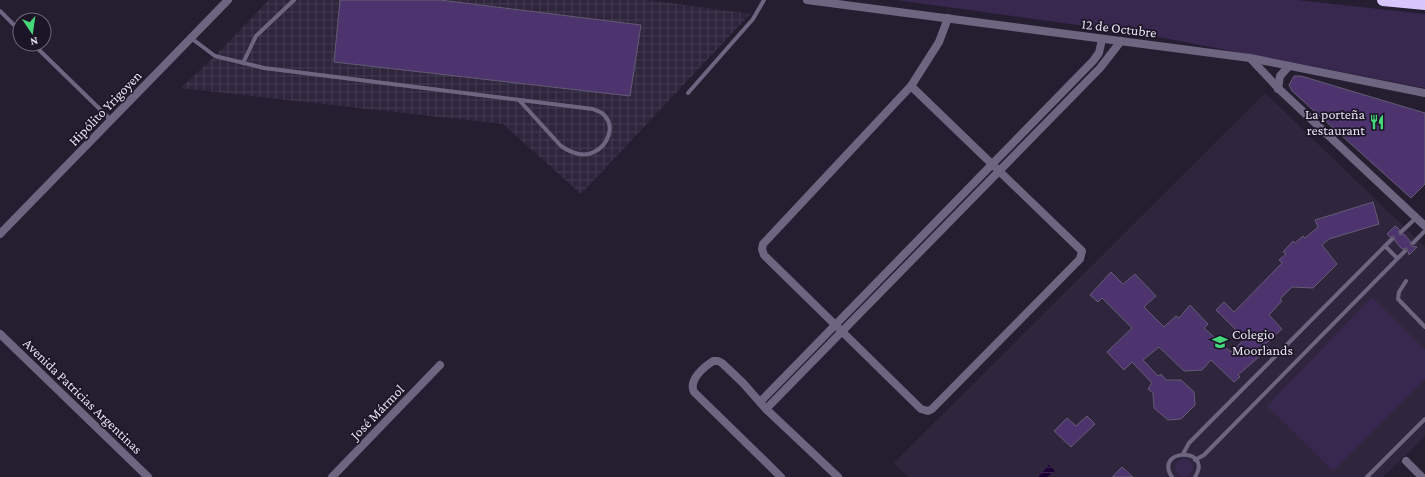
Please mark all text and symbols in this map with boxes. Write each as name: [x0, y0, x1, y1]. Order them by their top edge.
north arrow: [12, 12, 52, 52]
street label: 12 de Octubre: [1081, 15, 1157, 41]
text: N: [29, 35, 39, 49]
street label: Hipólito Yrigoyen: [65, 67, 145, 149]
place label: La porteña restaurant: [1305, 106, 1366, 138]
restaurant icon: La porteña restaurant: [1368, 113, 1386, 131]
place label: Colegio Moorlands: [1232, 326, 1293, 358]
school or university icon: Colegio Moorlands: [1211, 333, 1229, 351]
street label: Avenida Patricias Argentinas: [20, 335, 146, 457]
street label: José Mármol: [345, 381, 407, 444]

